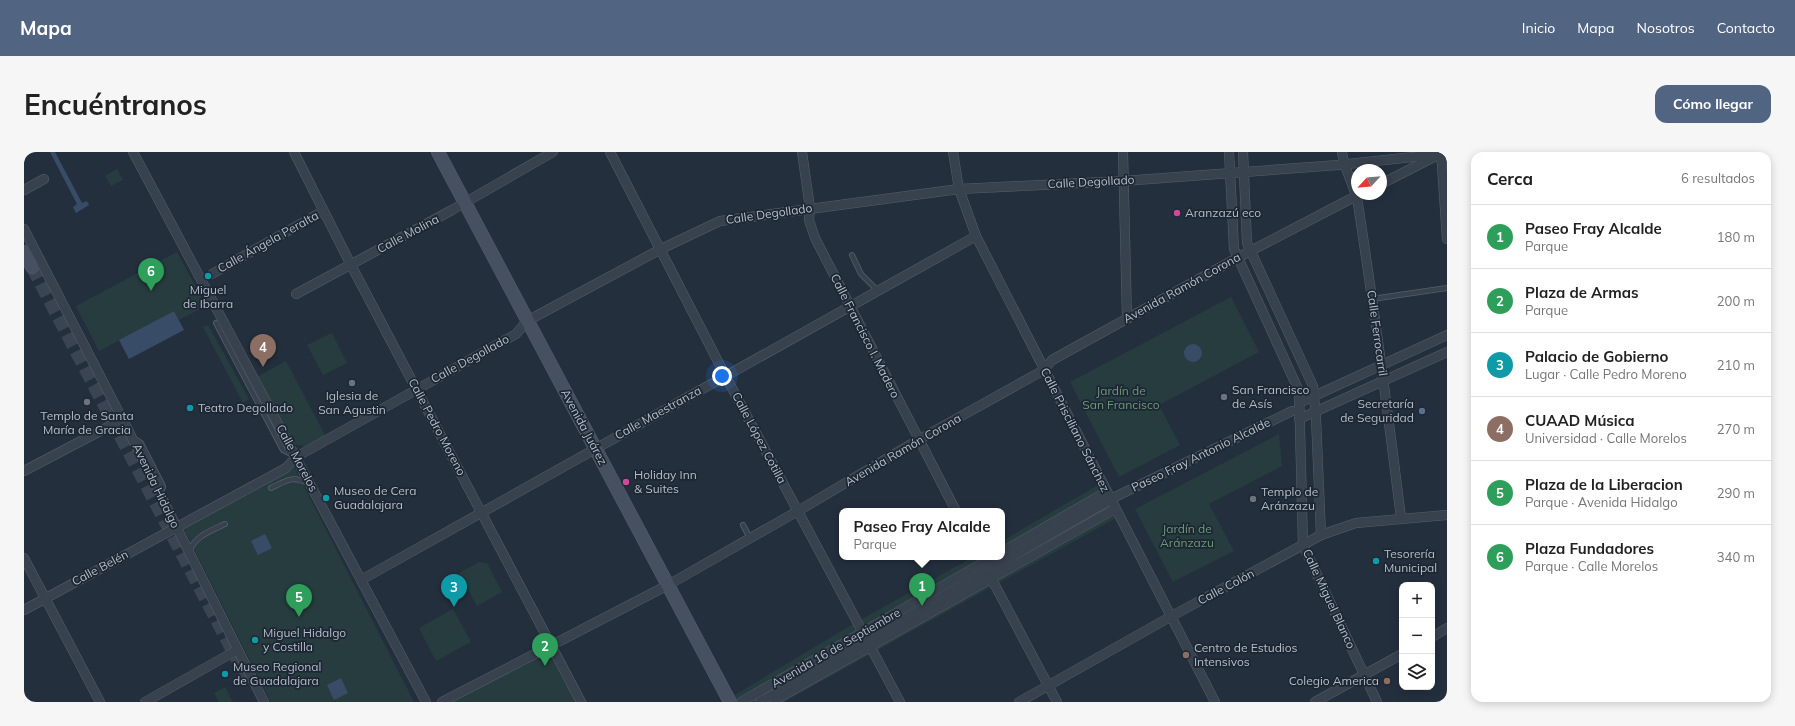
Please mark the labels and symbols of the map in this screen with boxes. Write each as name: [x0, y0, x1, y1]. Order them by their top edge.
north arrow: [1351, 164, 1387, 200]
street label: Calle Degollado: [1047, 172, 1135, 191]
street label: Calle Degollado: [725, 200, 813, 227]
place label: Aranzazú eco: [1185, 205, 1261, 220]
street label: Calle Ángela Peralta: [215, 208, 321, 276]
marker: Aranzazú eco: [1172, 208, 1182, 218]
street label: Calle Molina: [374, 211, 441, 256]
street label: Avenida Ramón Corona: [1120, 249, 1243, 326]
pin: 6: [138, 258, 164, 291]
marker: Miguel de Ibarra: [203, 271, 213, 281]
street label: Calle Francisco I. Madero: [828, 271, 903, 401]
place label: Miguel de Ibarra: [183, 282, 233, 311]
street label: Calle Ferrocarril: [1364, 289, 1391, 377]
street label: Calle Degollado: [428, 331, 512, 386]
pin: 4: [250, 334, 276, 367]
street label: Calle Prisciliano Sánchez: [1038, 365, 1113, 494]
your location: [712, 366, 732, 386]
street label: Calle Pedro Moreno: [405, 376, 469, 478]
marker: Iglesia de San Agustin: [347, 378, 357, 388]
place label: San Francisco de Asís: [1232, 382, 1310, 411]
street label: Calle Maestranza: [612, 383, 704, 443]
park label: Jardín de San Francisco: [1082, 383, 1160, 412]
street label: Avenida Juárez: [558, 386, 611, 467]
place label: Iglesia de San Agustin: [318, 388, 386, 417]
street label: Calle López Cotilla: [729, 389, 790, 486]
marker: San Francisco de Asís: [1219, 392, 1229, 402]
place label: Secretaría de Seguridad: [1340, 396, 1414, 425]
marker: Templo de Santa María de Gracia: [82, 397, 92, 407]
place label: Teatro Degollado: [198, 400, 293, 415]
marker: Teatro Degollado: [185, 403, 195, 413]
marker: Secretaría de Seguridad: [1417, 406, 1427, 416]
place label: Templo de Santa María de Gracia: [40, 408, 134, 437]
street label: Avenida Ramón Corona: [842, 410, 964, 489]
street label: Paseo Fray Antonio Alcalde: [1129, 414, 1273, 495]
street label: Calle Morelos: [273, 421, 322, 494]
street label: Avenida Hidalgo: [130, 441, 183, 531]
place label: Holiday Inn & Suites: [634, 467, 697, 496]
marker: Holiday Inn & Suites: [621, 477, 631, 487]
place label: Museo de Cera Guadalajara: [334, 483, 416, 512]
place label: Templo de Aránzazu: [1261, 484, 1318, 513]
marker: Museo de Cera Guadalajara: [321, 493, 331, 503]
marker: Templo de Aránzazu: [1248, 494, 1258, 504]
park label: Jardín de Aránzazu: [1160, 521, 1214, 550]
street label: Calle Belén: [69, 546, 131, 589]
place label: Tesorería Municipal: [1384, 546, 1437, 575]
street label: Calle Miguel Blanco: [1300, 547, 1359, 651]
marker: Tesorería Municipal: [1371, 556, 1381, 566]
street label: Calle Colón: [1195, 565, 1257, 608]
pin: 1: [909, 573, 935, 606]
pin: 3: [441, 574, 467, 607]
pin: 5: [286, 584, 312, 617]
street label: Avenida 16 de Septiembre: [769, 604, 903, 691]
place label: Miguel Hidalgo y Costilla: [263, 625, 346, 654]
pin: 2: [532, 633, 558, 666]
marker: Miguel Hidalgo y Costilla: [250, 635, 260, 645]
place label: Centro de Estudios Intensivos: [1194, 640, 1298, 669]
marker: Centro de Estudios Intensivos: [1181, 650, 1191, 660]
place label: Museo Regional de Guadalajara: [233, 659, 321, 688]
marker: Museo Regional de Guadalajara: [220, 669, 230, 679]
place label: Colegio America: [1289, 673, 1379, 688]
marker: Colegio America: [1382, 676, 1392, 686]

